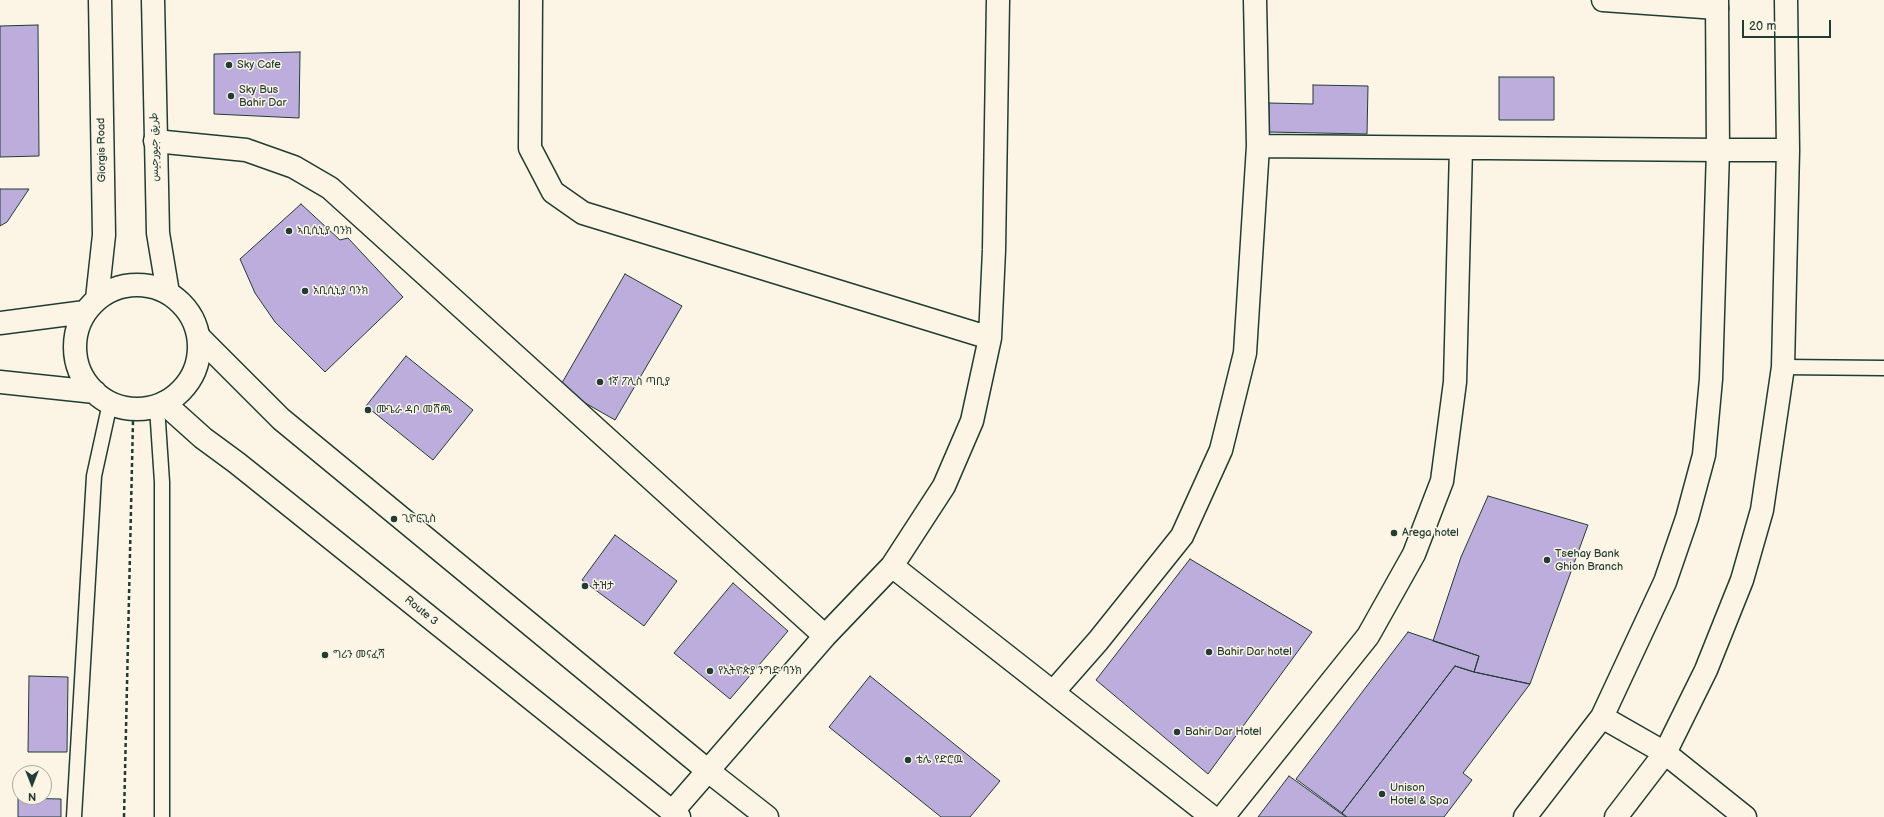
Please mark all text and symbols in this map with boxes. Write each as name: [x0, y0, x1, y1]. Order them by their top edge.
scale bar: [1744, 12, 1833, 38]
text: 20 m: [1749, 19, 1776, 34]
place label: Sky Cafe: [237, 58, 281, 72]
marker: Sky Cafe: [224, 60, 234, 70]
place label: Sky Bus Bahir Dar: [239, 83, 286, 109]
marker: Sky Bus Bahir Dar: [226, 91, 236, 101]
street label: طريق جيورجيس: [148, 112, 162, 182]
street label: Giorgis Road: [95, 118, 109, 182]
place label: ኣቢሲኒያ ባንክ: [297, 224, 352, 238]
marker: ኣቢሲኒያ ባንክ: [284, 226, 294, 236]
place label: አቢሲኒያ ባንክ: [313, 284, 368, 298]
marker: አቢሲኒያ ባንክ: [300, 286, 310, 296]
place label: 1ኛ ፖሊስ ጣቢያ: [608, 375, 670, 389]
marker: 1ኛ ፖሊስ ጣቢያ: [595, 377, 605, 387]
place label: ሙጌራ ዳቦ መሸጫ: [376, 403, 452, 417]
marker: ሙጌራ ዳቦ መሸጫ: [363, 405, 373, 415]
place label: ጊዮርጊስ: [402, 512, 436, 526]
marker: ጊዮርጊስ: [389, 514, 399, 524]
place label: Arega hotel: [1402, 526, 1459, 540]
marker: Arega hotel: [1389, 528, 1399, 538]
place label: Tsehay Bank Ghion Branch: [1555, 547, 1623, 573]
marker: Tsehay Bank Ghion Branch: [1542, 555, 1552, 565]
place label: ትዝታ: [593, 579, 614, 593]
marker: ትዝታ: [580, 581, 590, 591]
street label: Route 3: [402, 593, 440, 629]
place label: Bahir Dar hotel: [1217, 645, 1292, 659]
marker: Bahir Dar hotel: [1204, 647, 1214, 657]
place label: ግሪን መናፈሻ: [333, 648, 385, 662]
marker: ግሪን መናፈሻ: [320, 650, 330, 660]
place label: የኢትዮጵያ ንግድ ባንክ: [718, 664, 802, 678]
marker: የኢትዮጵያ ንግድ ባንክ: [705, 666, 715, 676]
place label: Bahir Dar Hotel: [1185, 725, 1262, 739]
marker: Bahir Dar Hotel: [1172, 727, 1182, 737]
place label: ቴሌ የድሮዉ: [916, 753, 963, 767]
marker: ቴሌ የድሮዉ: [903, 755, 913, 765]
north arrow: [12, 765, 52, 805]
place label: Unison Hotel & Spa: [1390, 781, 1449, 807]
marker: Unison Hotel & Spa: [1377, 789, 1387, 799]
text: N: [28, 790, 36, 803]

